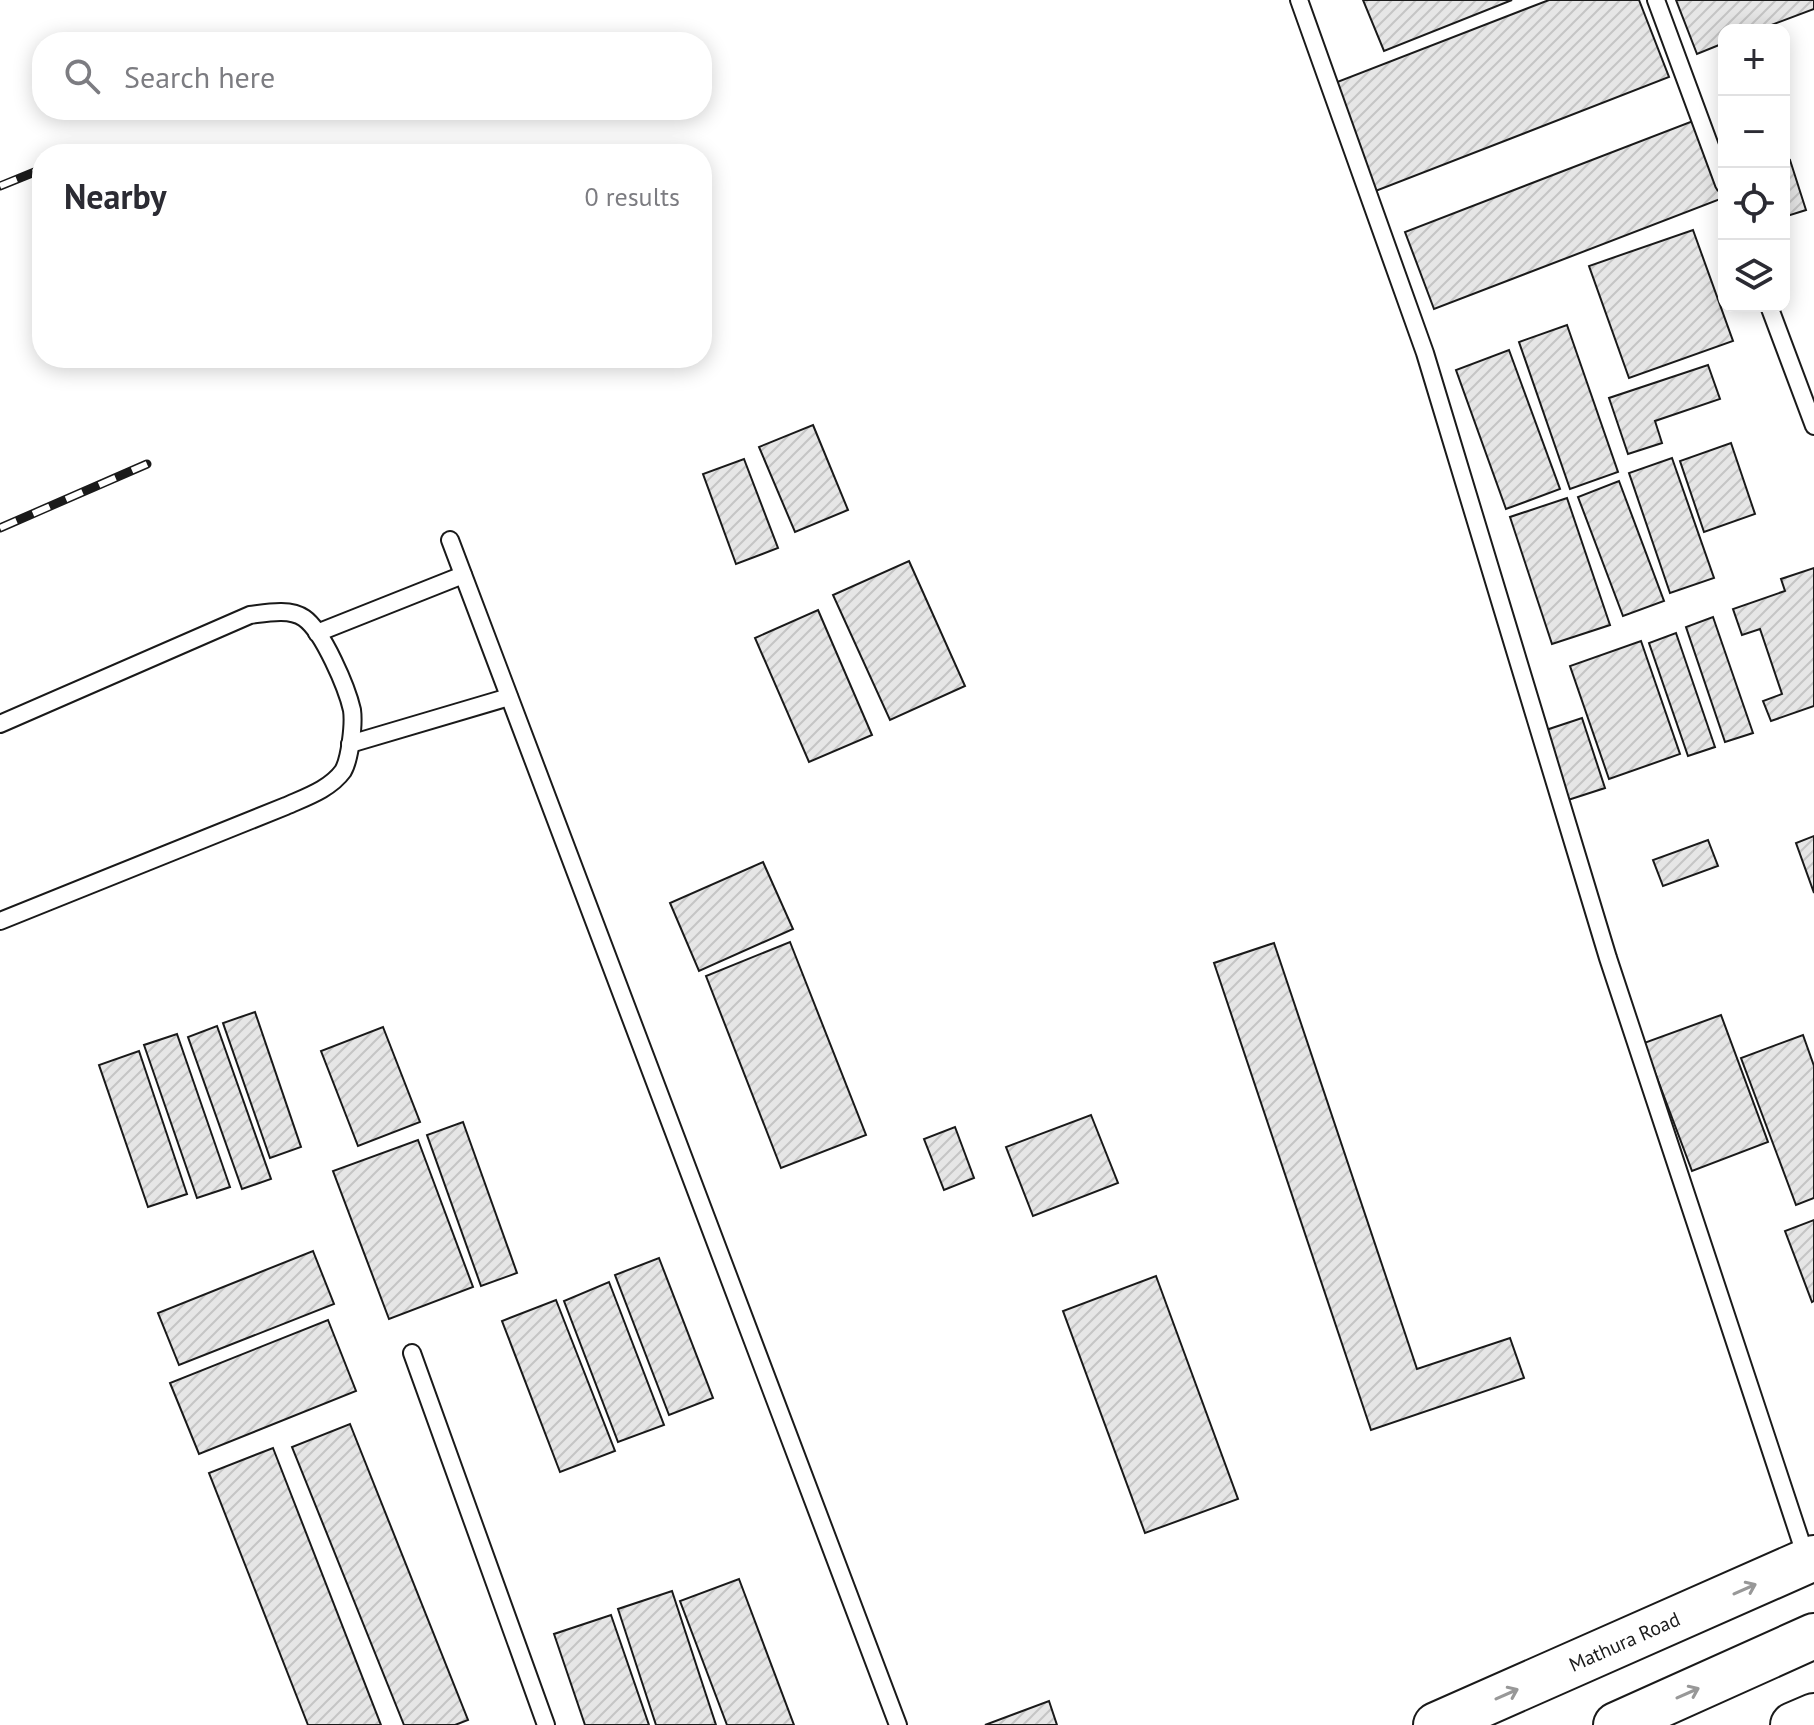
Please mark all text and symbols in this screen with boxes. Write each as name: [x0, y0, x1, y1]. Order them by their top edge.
map controls: [1718, 24, 1790, 312]
button: +: [1718, 24, 1790, 96]
search box: [32, 32, 712, 120]
icon: search: [60, 54, 104, 98]
text: Search here: [124, 57, 275, 96]
button: −: [1718, 96, 1790, 168]
button: locate: [1718, 168, 1790, 240]
text: Nearby: [64, 174, 166, 218]
text: 0 results: [585, 180, 680, 213]
button: layers: [1718, 240, 1790, 312]
one-way arrow: [1732, 1580, 1757, 1595]
street label: Mathura Road: [1565, 1606, 1684, 1678]
one-way arrow: [1494, 1685, 1519, 1700]
one-way arrow: [1675, 1685, 1699, 1700]

